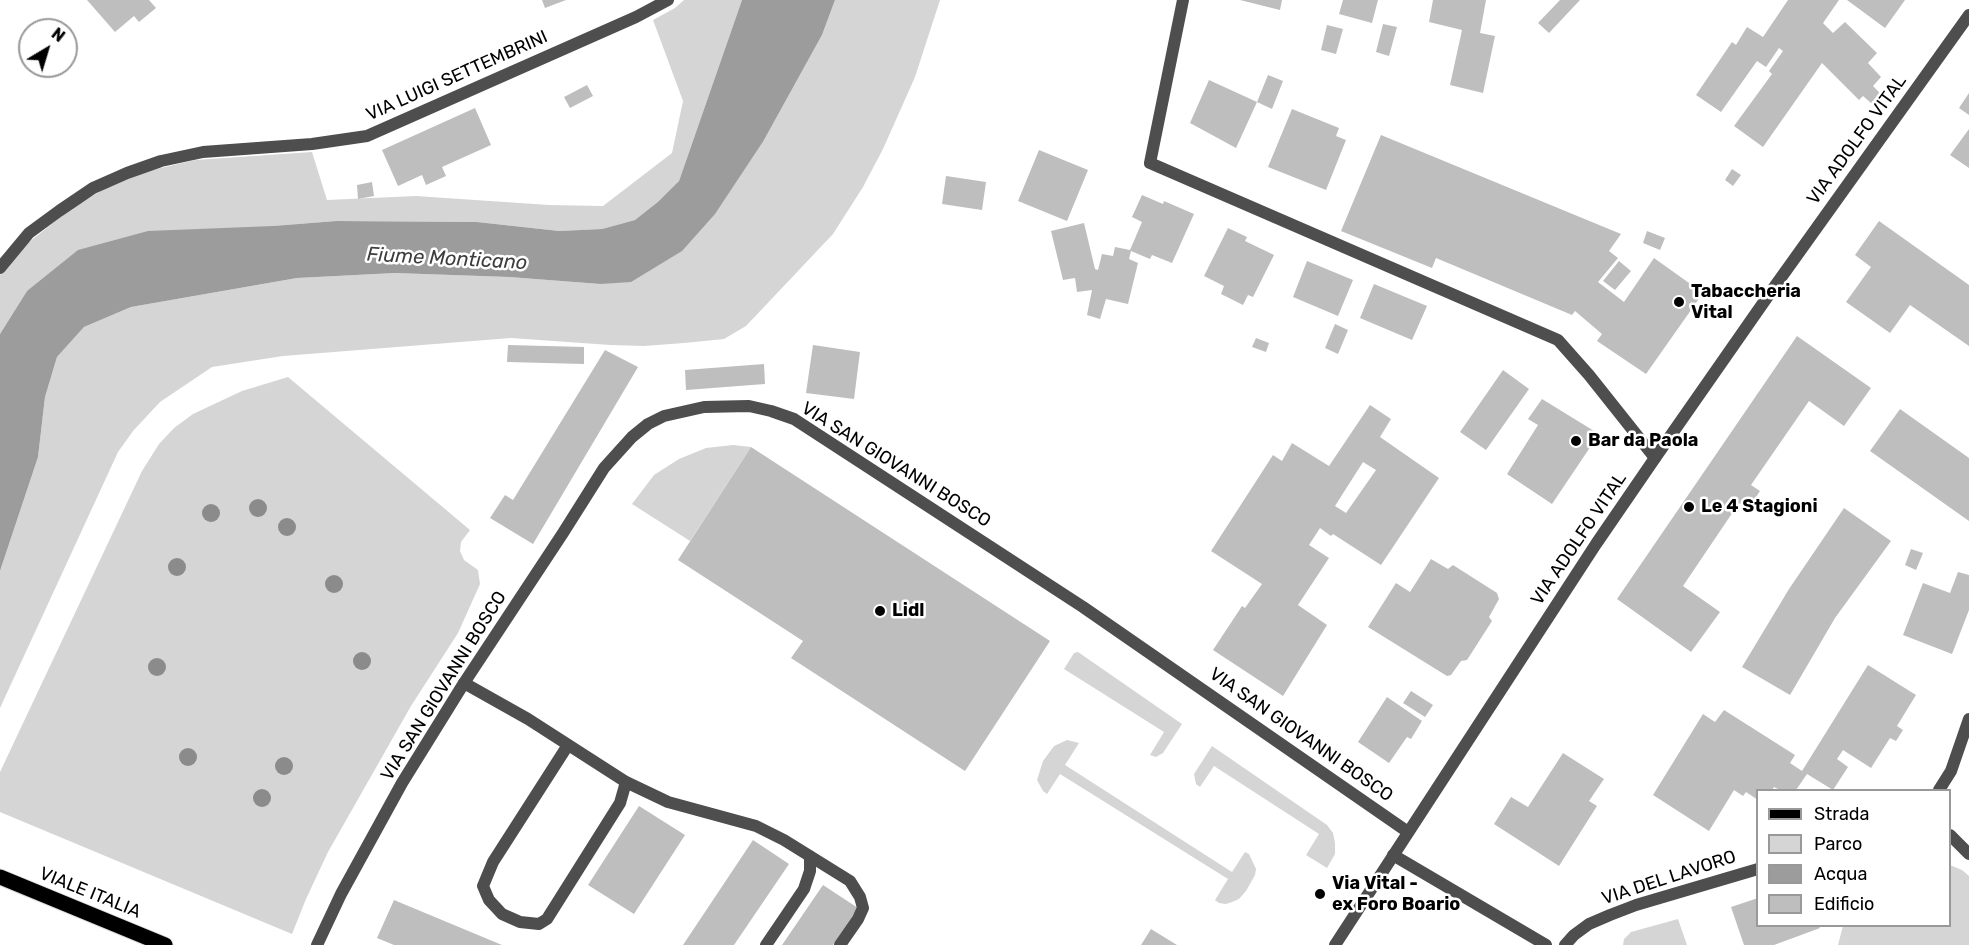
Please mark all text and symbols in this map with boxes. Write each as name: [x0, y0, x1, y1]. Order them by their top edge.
north arrow: [18, 18, 78, 78]
text: N: [48, 24, 69, 46]
street label: VIA LUIGI SETTEMBRINI: [363, 26, 551, 126]
street label: VIA ADOLFO VITAL: [1803, 71, 1911, 209]
water label: Fiume Monticano: [366, 243, 528, 275]
place label: Tabaccheria Vital: [1691, 281, 1801, 324]
marker: Tabaccheria Vital: [1672, 295, 1686, 309]
street label: VIA SAN GIOVANNI BOSCO: [797, 398, 995, 532]
place label: Bar da Paola: [1588, 430, 1698, 452]
marker: Bar da Paola: [1569, 434, 1583, 448]
street label: VIA ADOLFO VITAL: [1527, 469, 1631, 609]
place label: Le 4 Stagioni: [1701, 496, 1818, 518]
marker: Le 4 Stagioni: [1682, 500, 1696, 514]
street label: VIA SAN GIOVANNI BOSCO: [377, 587, 511, 785]
place label: Lidl: [892, 600, 924, 622]
marker: Lidl: [873, 604, 887, 618]
street label: VIA SAN GIOVANNI BOSCO: [1205, 663, 1397, 807]
legend: [1756, 789, 1951, 927]
text: Strada: [1814, 803, 1870, 825]
text: Parco: [1814, 833, 1862, 855]
street label: VIA DEL LAVORO: [1599, 846, 1739, 910]
street label: VIALE ITALIA: [36, 863, 144, 923]
text: Acqua: [1814, 863, 1867, 885]
place label: Via Vital - ex Foro Boario: [1332, 873, 1460, 916]
marker: Via Vital - ex Foro Boario: [1313, 887, 1327, 901]
text: Edificio: [1814, 893, 1874, 915]

